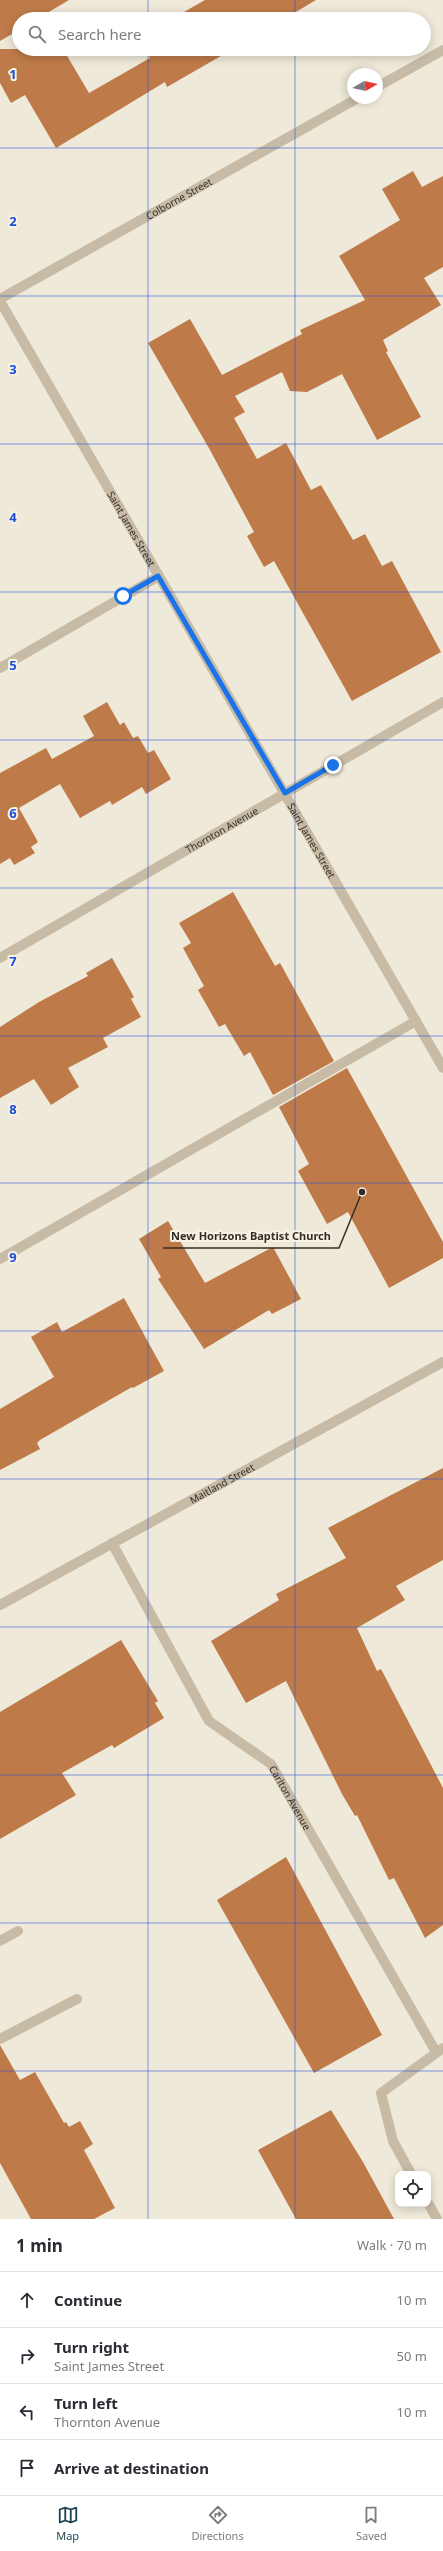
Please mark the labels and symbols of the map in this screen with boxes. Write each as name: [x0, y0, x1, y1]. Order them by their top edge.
text: 1: [9, 65, 17, 83]
north arrow: [347, 68, 383, 104]
street label: Colborne Street: [143, 174, 215, 223]
text: 2: [9, 212, 17, 230]
text: 3: [9, 360, 17, 378]
street label: Saint James Street: [104, 488, 159, 569]
text: 4: [9, 508, 17, 526]
route start: [114, 587, 132, 605]
text: 5: [9, 656, 17, 674]
route end: [324, 756, 342, 774]
street label: Saint James Street: [284, 800, 339, 881]
street label: Thornton Avenue: [183, 803, 261, 856]
text: 6: [9, 804, 17, 822]
text: 7: [9, 952, 17, 970]
text: 8: [9, 1100, 17, 1118]
callout: New Horizons Baptist Church: [163, 1225, 339, 1248]
text: New Horizons Baptist Church: [171, 1228, 331, 1243]
text: 9: [9, 1248, 17, 1266]
street label: Maitland Street: [187, 1460, 257, 1507]
street label: Carlton Avenue: [266, 1763, 315, 1833]

